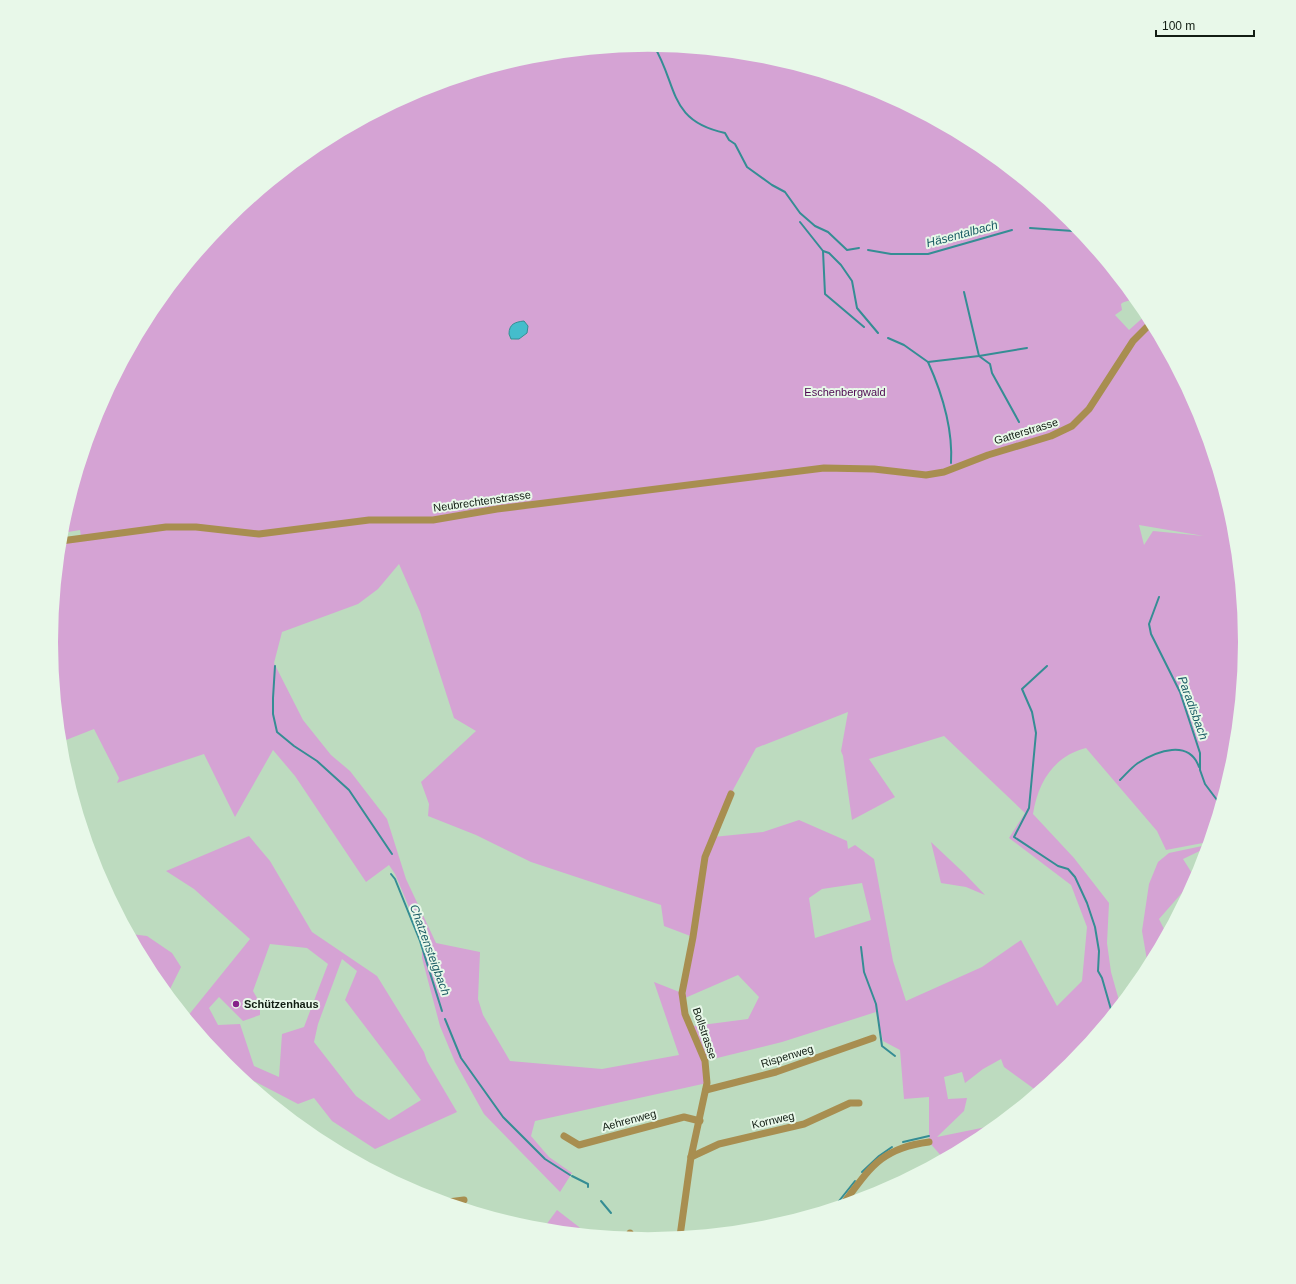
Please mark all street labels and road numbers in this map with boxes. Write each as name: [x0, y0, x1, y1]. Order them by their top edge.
street label: Gatterstrasse: [993, 416, 1059, 446]
street label: Neubrechtenstrasse: [432, 488, 532, 514]
street label: Bollstrasse: [691, 1006, 719, 1060]
street label: Rispenweg: [759, 1042, 815, 1070]
street label: Aehrenweg: [601, 1107, 657, 1133]
street label: Kornweg: [750, 1109, 796, 1131]

